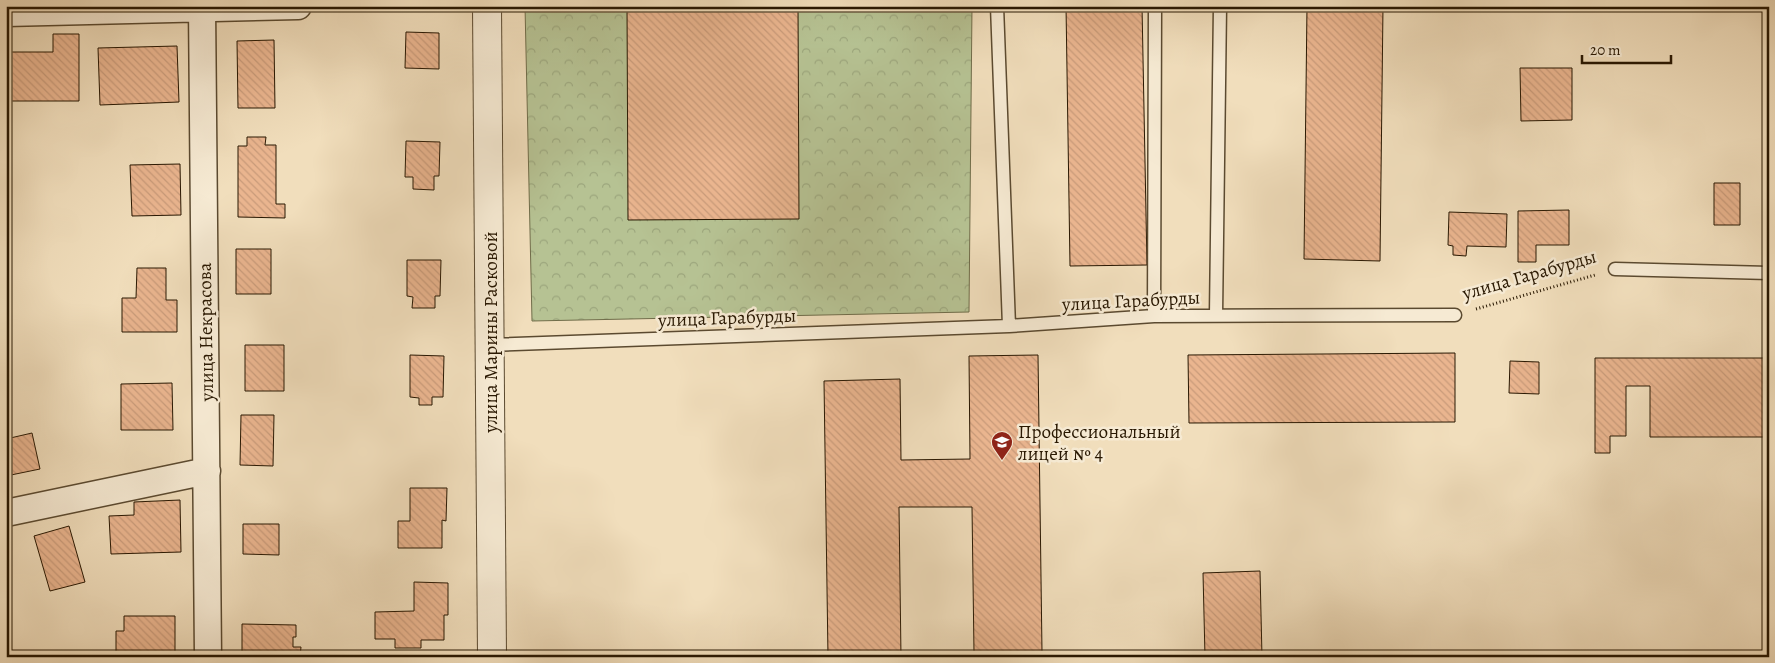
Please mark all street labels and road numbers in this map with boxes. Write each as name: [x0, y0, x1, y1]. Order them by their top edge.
street label: улица Марины Расковой: [478, 231, 504, 434]
street label: улица Гарабурды: [1458, 243, 1599, 307]
street label: улица Некрасова: [192, 262, 220, 403]
street label: улица Гарабурды: [1060, 284, 1201, 318]
street label: улица Гарабурды: [656, 303, 797, 333]

